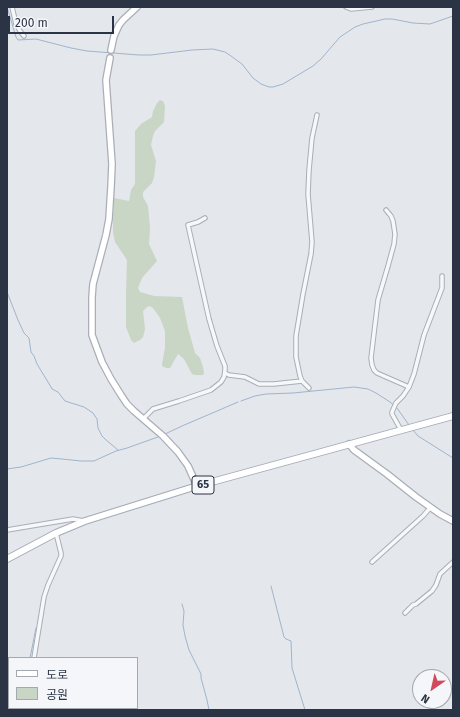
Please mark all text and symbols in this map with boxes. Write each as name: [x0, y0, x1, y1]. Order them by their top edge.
scale bar: [10, 8, 116, 34]
text: 200 m: [15, 16, 48, 30]
road number: 65: [192, 476, 214, 494]
legend: [8, 657, 138, 709]
text: 도로: [46, 668, 68, 682]
north arrow: [412, 669, 452, 709]
text: 공원: [46, 688, 68, 702]
text: N: [419, 691, 432, 706]

